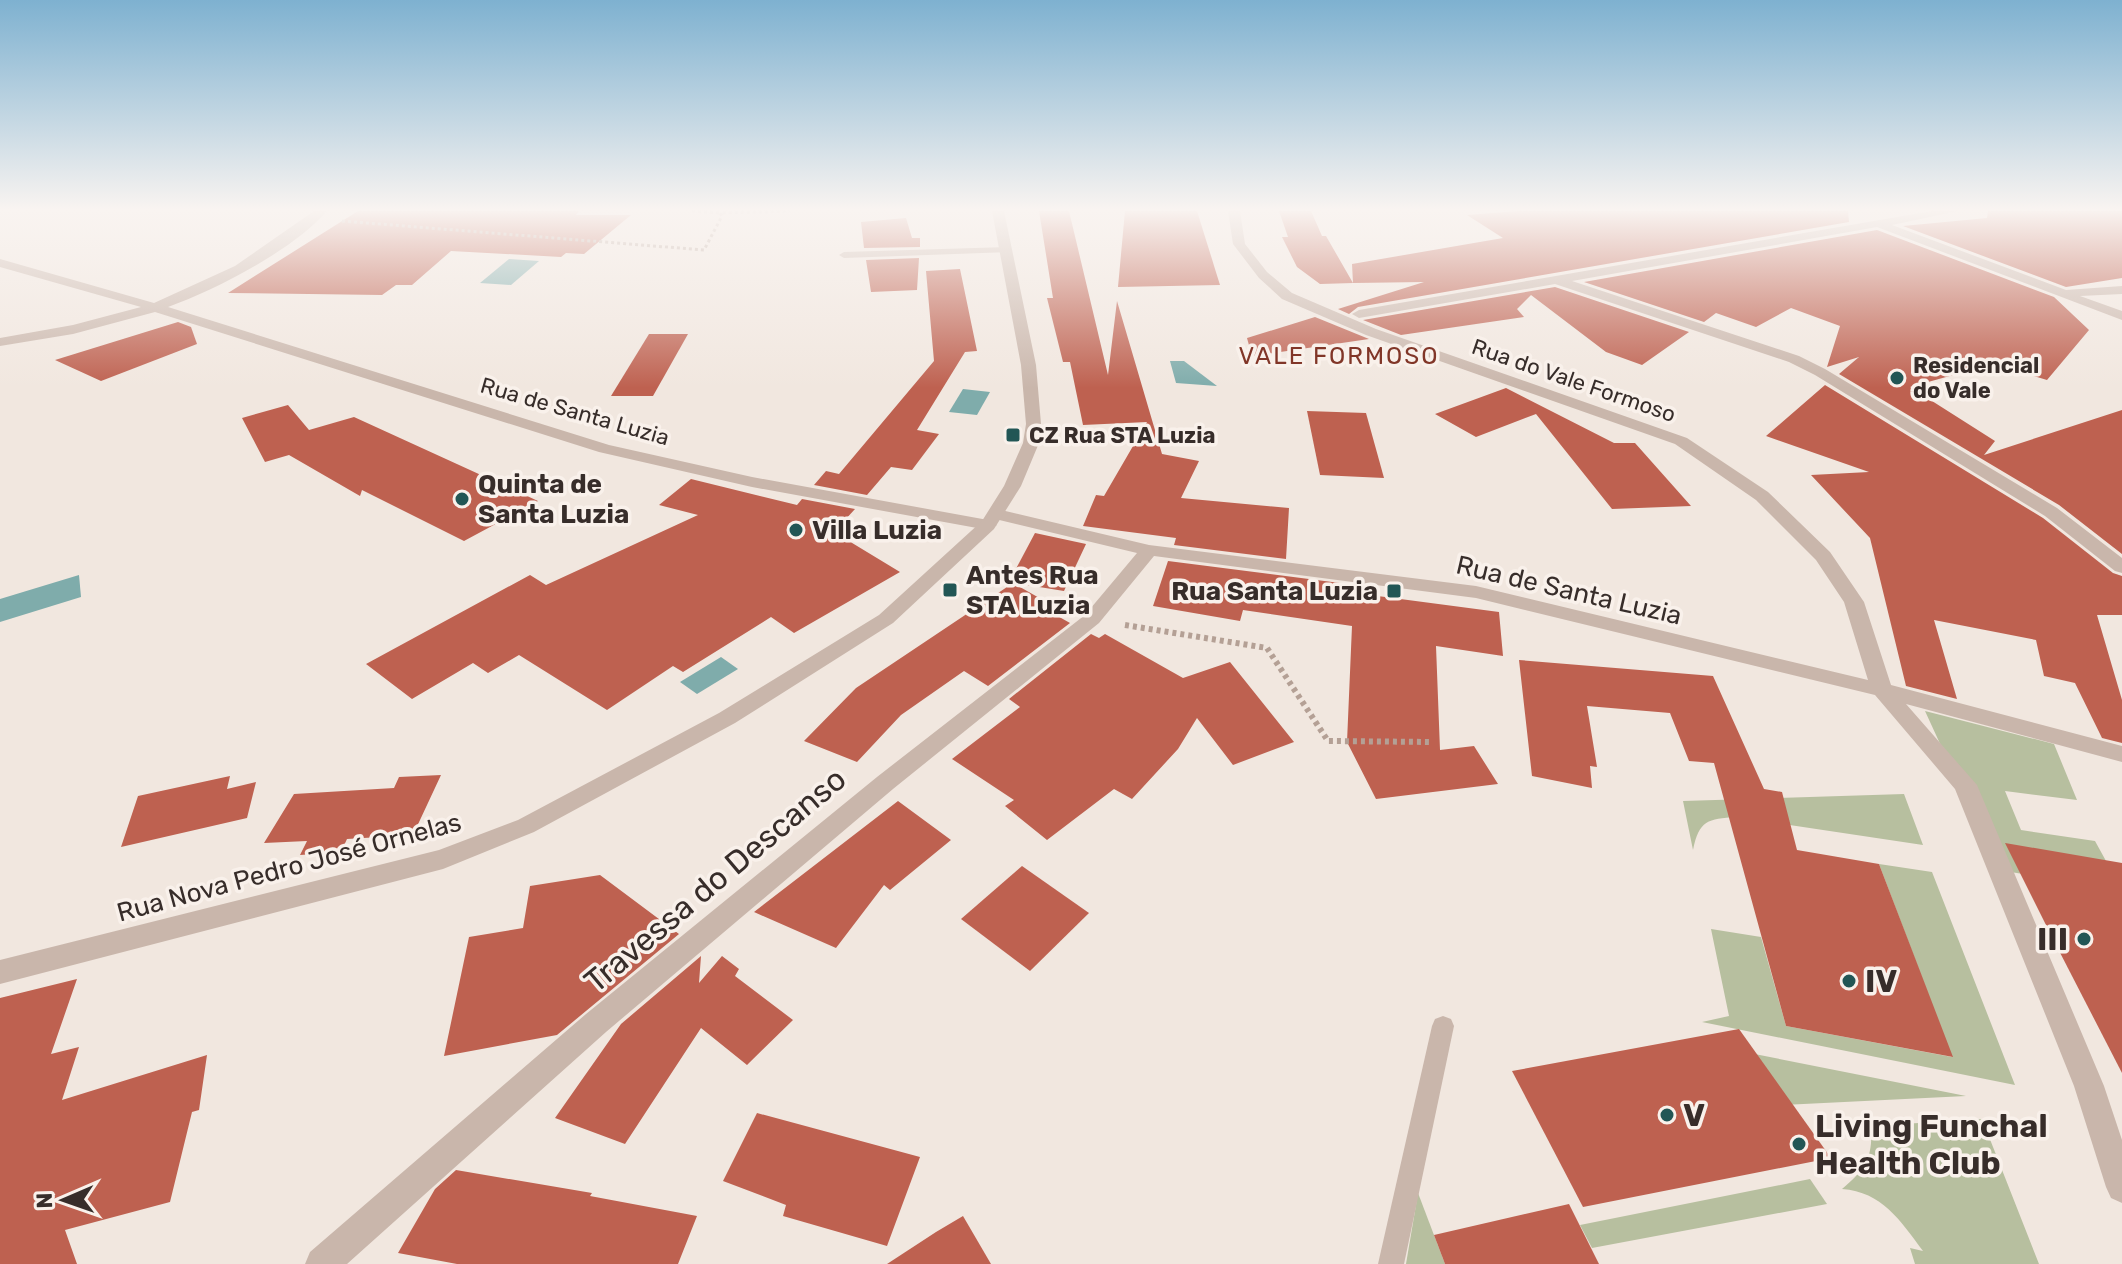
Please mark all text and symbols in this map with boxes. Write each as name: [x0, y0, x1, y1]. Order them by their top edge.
street label: Rua do Vale Formoso: [1468, 333, 1679, 428]
district label: VALE FORMOSO: [1239, 342, 1439, 370]
place label: Residencial do Vale: [1913, 352, 2039, 404]
marker: Residencial do Vale: [1888, 369, 1906, 387]
street label: Rua de Santa Luzia: [477, 372, 672, 451]
place label: CZ Rua STA Luzia: [1029, 422, 1216, 449]
marker: CZ Rua STA Luzia: [1004, 426, 1022, 444]
place label: Quinta de Santa Luzia: [478, 469, 629, 530]
marker: Quinta de Santa Luzia: [453, 490, 471, 508]
place label: Villa Luzia: [812, 515, 942, 546]
marker: Villa Luzia: [787, 521, 805, 539]
street label: Rua de Santa Luzia: [1453, 549, 1685, 632]
place label: Antes Rua STA Luzia: [966, 560, 1099, 621]
place label: Rua Santa Luzia: [1171, 576, 1378, 607]
marker: Antes Rua STA Luzia: [941, 581, 959, 599]
marker: Rua Santa Luzia: [1385, 582, 1403, 600]
street label: Travessa do Descanso: [577, 760, 853, 1000]
street label: Rua Nova Pedro José Ornelas: [114, 807, 465, 928]
place label: III: [2037, 920, 2068, 958]
marker: III: [2075, 930, 2093, 948]
place label: IV: [1865, 962, 1898, 1000]
marker: IV: [1840, 972, 1858, 990]
place label: V: [1683, 1096, 1705, 1134]
marker: V: [1658, 1106, 1676, 1124]
place label: Living Funchal Health Club: [1815, 1107, 2048, 1182]
marker: Living Funchal Health Club: [1790, 1135, 1808, 1153]
north arrow: [24, 1160, 104, 1240]
text: N: [31, 1192, 58, 1209]

